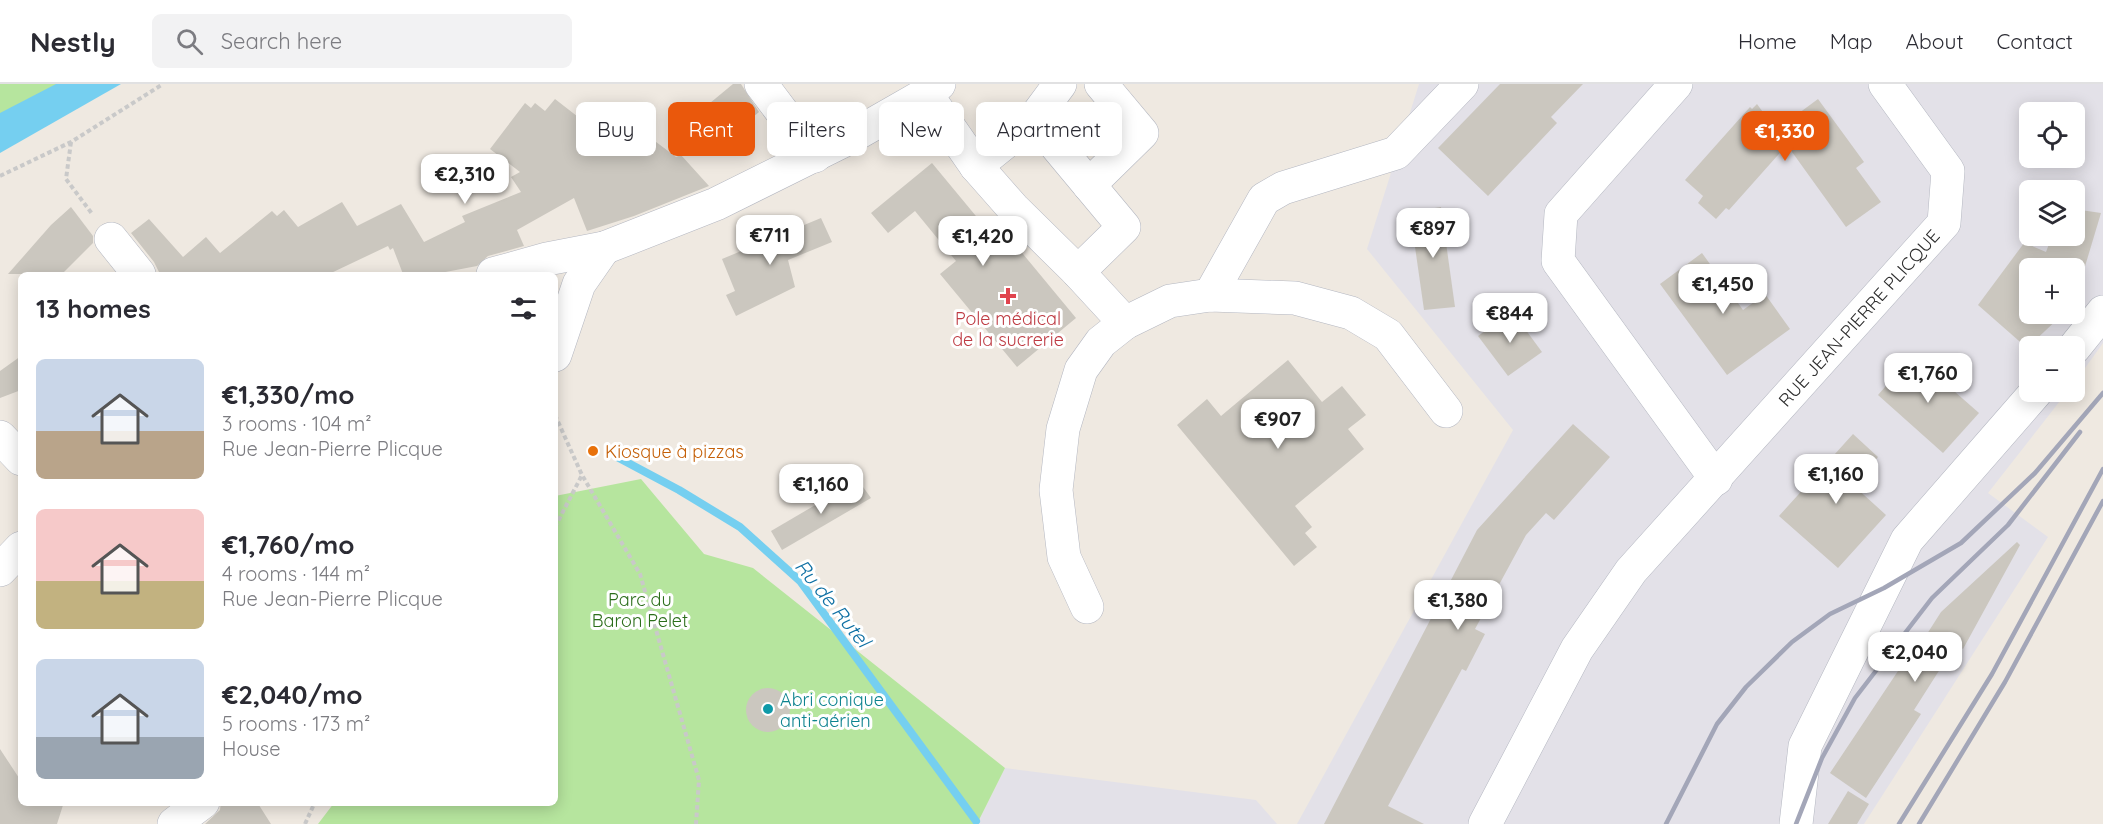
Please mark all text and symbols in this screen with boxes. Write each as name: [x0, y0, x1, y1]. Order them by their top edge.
search box: [152, 14, 572, 68]
text: Nestly: [30, 24, 116, 59]
icon: search: [173, 25, 206, 58]
text: Search here: [221, 27, 342, 55]
text: Home: [1738, 28, 1797, 54]
text: Map: [1830, 28, 1873, 54]
text: About: [1906, 28, 1964, 54]
text: Contact: [1997, 28, 2073, 54]
chip: Buy: [576, 102, 656, 156]
chip: Rent: [668, 102, 755, 156]
chip: Filters: [767, 102, 867, 156]
chip: New: [879, 102, 964, 156]
chip: Apartment: [976, 102, 1122, 156]
map controls: [2019, 102, 2085, 402]
button: locate: [2019, 102, 2085, 168]
pin: €1,330: [1736, 111, 1834, 162]
text: €1,330: [1755, 118, 1815, 143]
pin: €2,310: [416, 154, 514, 205]
text: €2,310: [435, 161, 495, 186]
button: layers: [2019, 180, 2085, 246]
pin: €897: [1397, 208, 1469, 259]
pin: €711: [734, 215, 806, 266]
text: €897: [1410, 215, 1456, 240]
pin: €1,420: [934, 216, 1032, 267]
text: €711: [750, 222, 790, 247]
text: €1,420: [952, 223, 1014, 248]
street label: RUE JEAN-PIERRE PLICQUE: [1773, 225, 1945, 411]
button: +: [2019, 258, 2085, 324]
pin: €1,450: [1674, 264, 1772, 315]
text: €1,450: [1692, 271, 1754, 296]
marker: Pole médical de la sucrerie: [999, 287, 1017, 305]
text: 13 homes: [36, 292, 151, 325]
icon: filters: [507, 292, 540, 325]
pin: €844: [1474, 293, 1546, 344]
text: €844: [1486, 300, 1534, 325]
place label: Pole médical de la sucrerie: [952, 307, 1064, 351]
button: −: [2019, 336, 2085, 402]
pin: €1,760: [1879, 353, 1977, 404]
text: €1,760: [1898, 360, 1958, 385]
text: €1,330/mo: [222, 378, 354, 411]
icon: home: [84, 383, 156, 455]
pin: €907: [1242, 399, 1314, 450]
text: €907: [1255, 406, 1301, 431]
text: 3 rooms · 104 m²: [222, 411, 372, 436]
text: Rue Jean-Pierre Plicque: [222, 436, 443, 461]
place label: Kiosque à pizzas: [605, 440, 744, 463]
marker: Kiosque à pizzas: [586, 444, 600, 458]
pin: €1,160: [1787, 454, 1885, 505]
text: €1,160: [1808, 461, 1864, 486]
pin: €1,160: [772, 464, 870, 515]
text: €1,160: [793, 471, 849, 496]
text: €1,760/mo: [222, 528, 354, 561]
icon: home: [84, 533, 156, 605]
water label: Ru de Rutel: [790, 554, 878, 654]
text: 4 rooms · 144 m²: [222, 561, 370, 586]
pin: €1,380: [1409, 580, 1507, 631]
text: Rue Jean-Pierre Plicque: [222, 586, 443, 611]
text: €1,380: [1428, 587, 1488, 612]
park label: Parc du Baron Pelet: [592, 588, 688, 632]
pin: €2,040: [1866, 632, 1964, 683]
text: €2,040: [1882, 639, 1948, 664]
text: €2,040/mo: [222, 678, 362, 711]
icon: home: [84, 683, 156, 755]
place label: Abri conique anti-aérien: [780, 688, 884, 732]
marker: Abri conique anti-aérien: [761, 702, 775, 716]
text: 5 rooms · 173 m²: [222, 711, 370, 736]
text: House: [222, 736, 281, 761]

